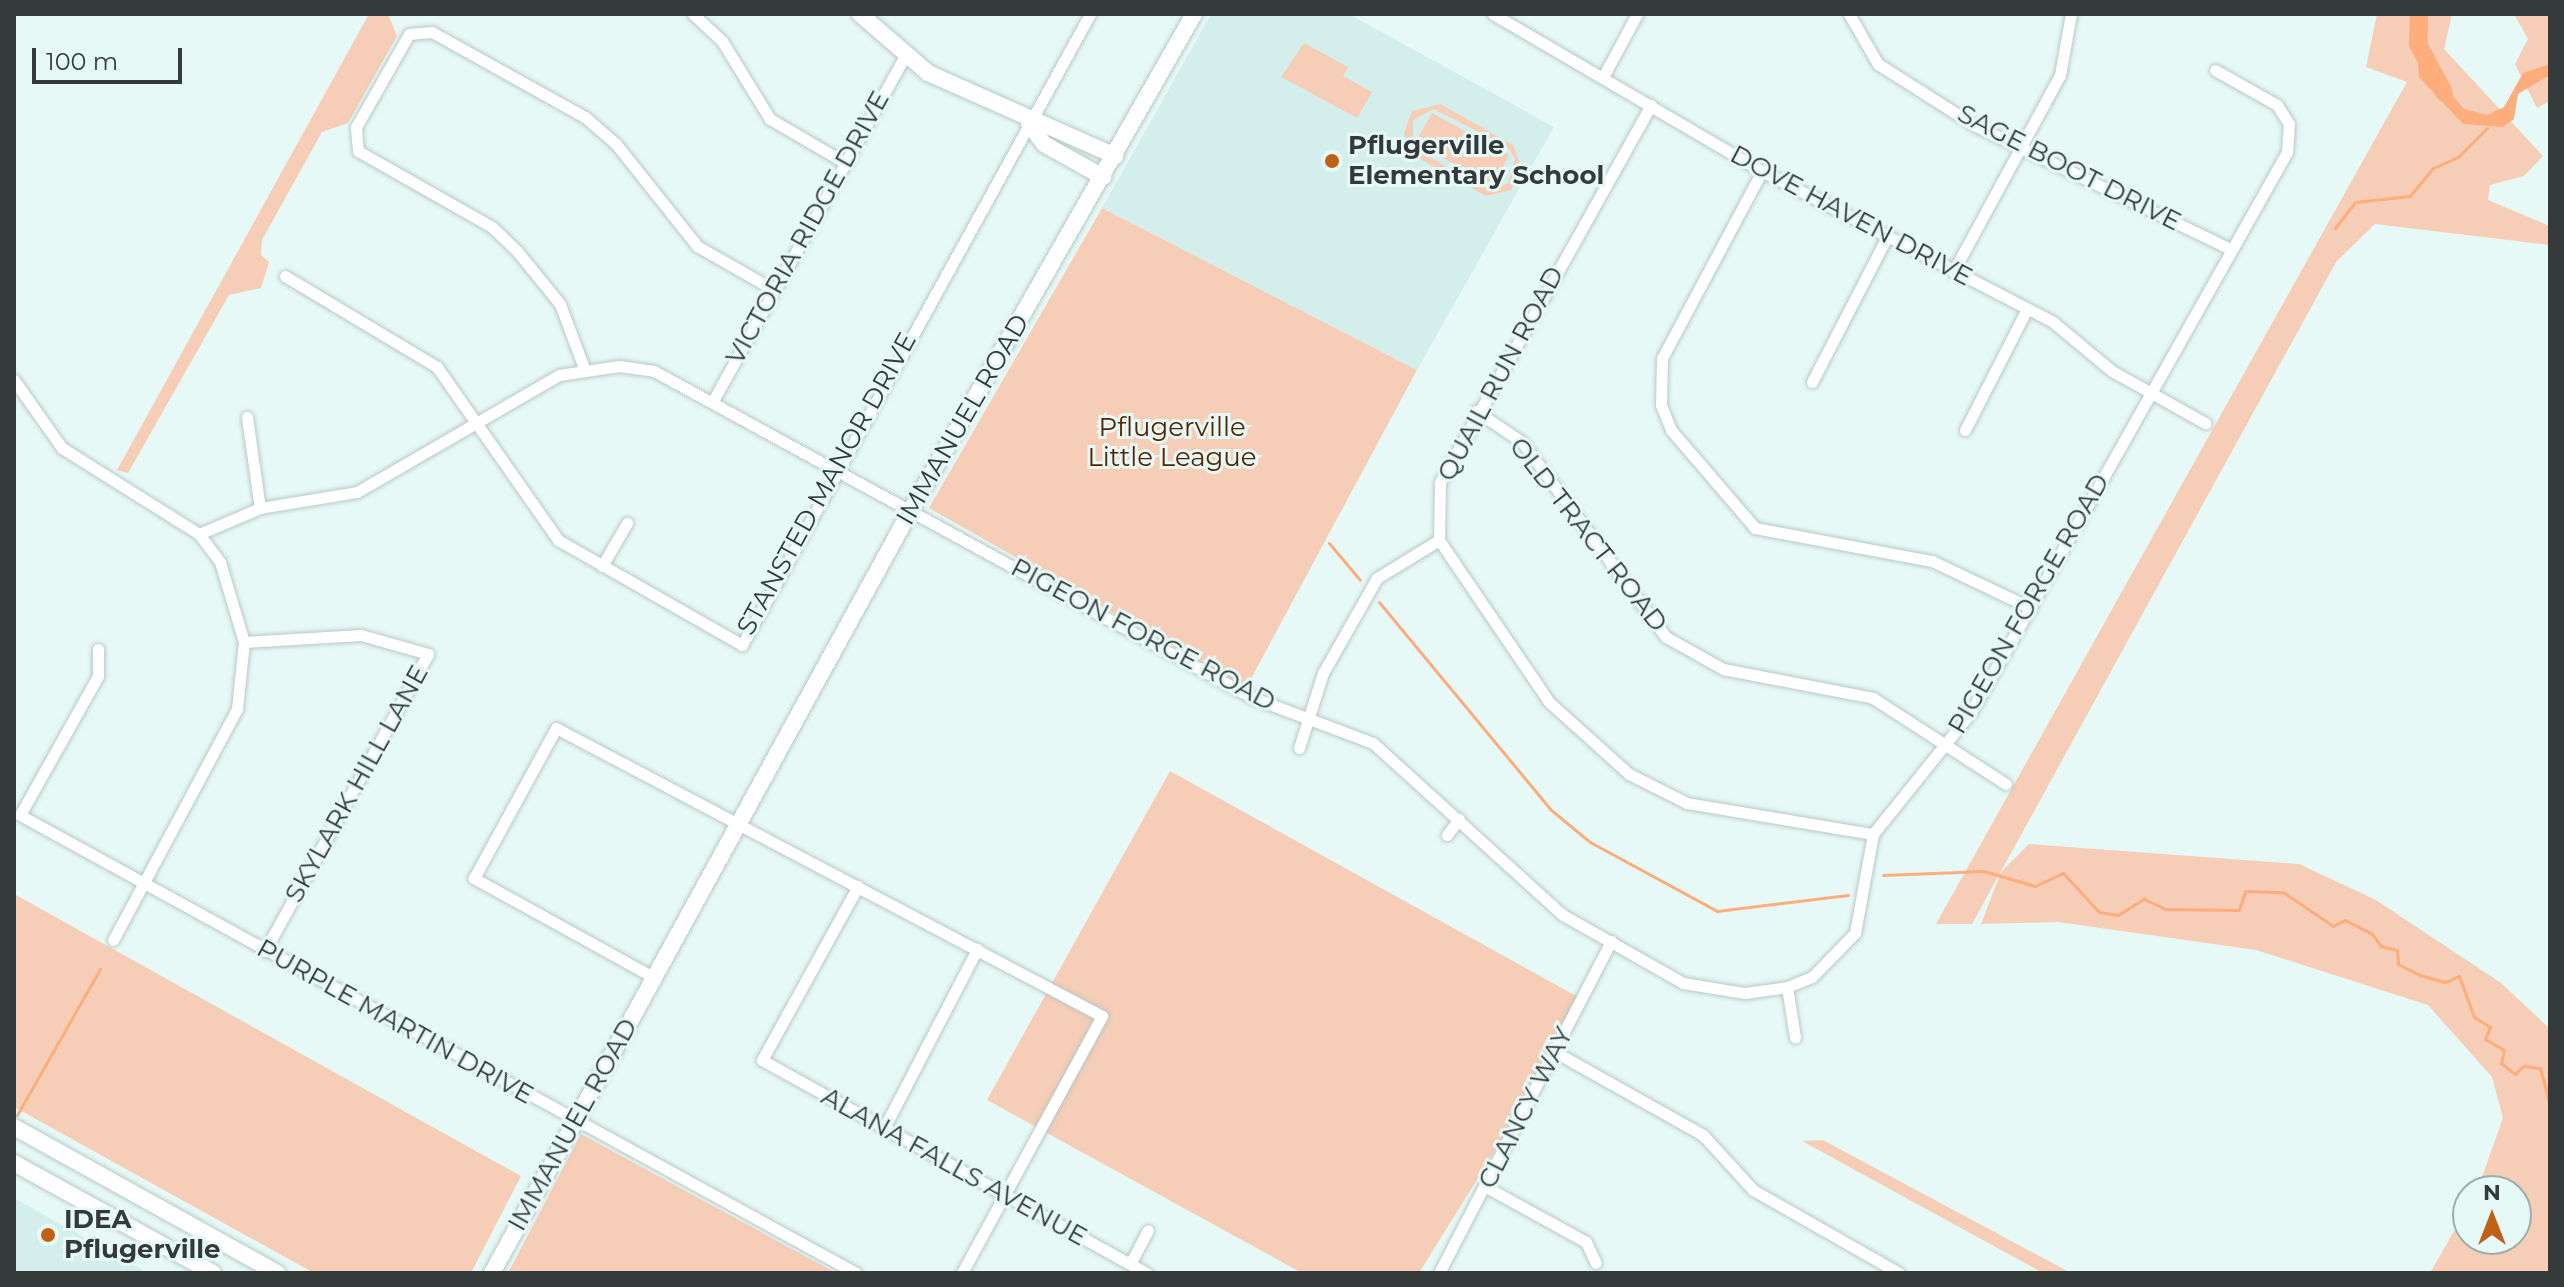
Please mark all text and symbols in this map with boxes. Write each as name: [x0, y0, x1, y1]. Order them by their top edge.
scale bar: [36, 32, 186, 82]
text: 100 m: [46, 47, 118, 76]
street label: VICTORIA RIDGE DRIVE: [720, 86, 896, 370]
street label: SAGE BOOT DRIVE: [1952, 98, 2186, 238]
place label: Pflugerville Elementary School: [1348, 130, 1604, 192]
street label: DOVE HAVEN DRIVE: [1725, 139, 1977, 293]
marker: Pflugerville Elementary School: [1323, 152, 1341, 170]
street label: QUAIL RUN ROAD: [1431, 261, 1571, 487]
street label: IMMANUEL ROAD: [890, 309, 1036, 531]
street label: STANSTED MANOR DRIVE: [731, 327, 923, 641]
park label: Pflugerville Little League: [1087, 412, 1257, 474]
street label: OLD TRACT ROAD: [1503, 432, 1673, 638]
street label: PIGEON FORGE ROAD: [1942, 468, 2116, 740]
street label: PIGEON FORGE ROAD: [1005, 552, 1281, 718]
street label: SKYLARK HILL LANE: [279, 660, 435, 908]
street label: PURPLE MARTIN DRIVE: [251, 933, 539, 1111]
street label: IMMANUEL ROAD: [502, 1013, 644, 1237]
street label: CLANCY WAY: [1472, 1022, 1580, 1194]
street label: ALANA FALLS AVENUE: [816, 1081, 1092, 1253]
north arrow: [2452, 1175, 2532, 1255]
text: N: [2483, 1179, 2501, 1206]
place label: IDEA Pflugerville: [64, 1204, 221, 1266]
marker: IDEA Pflugerville: [39, 1226, 57, 1244]

